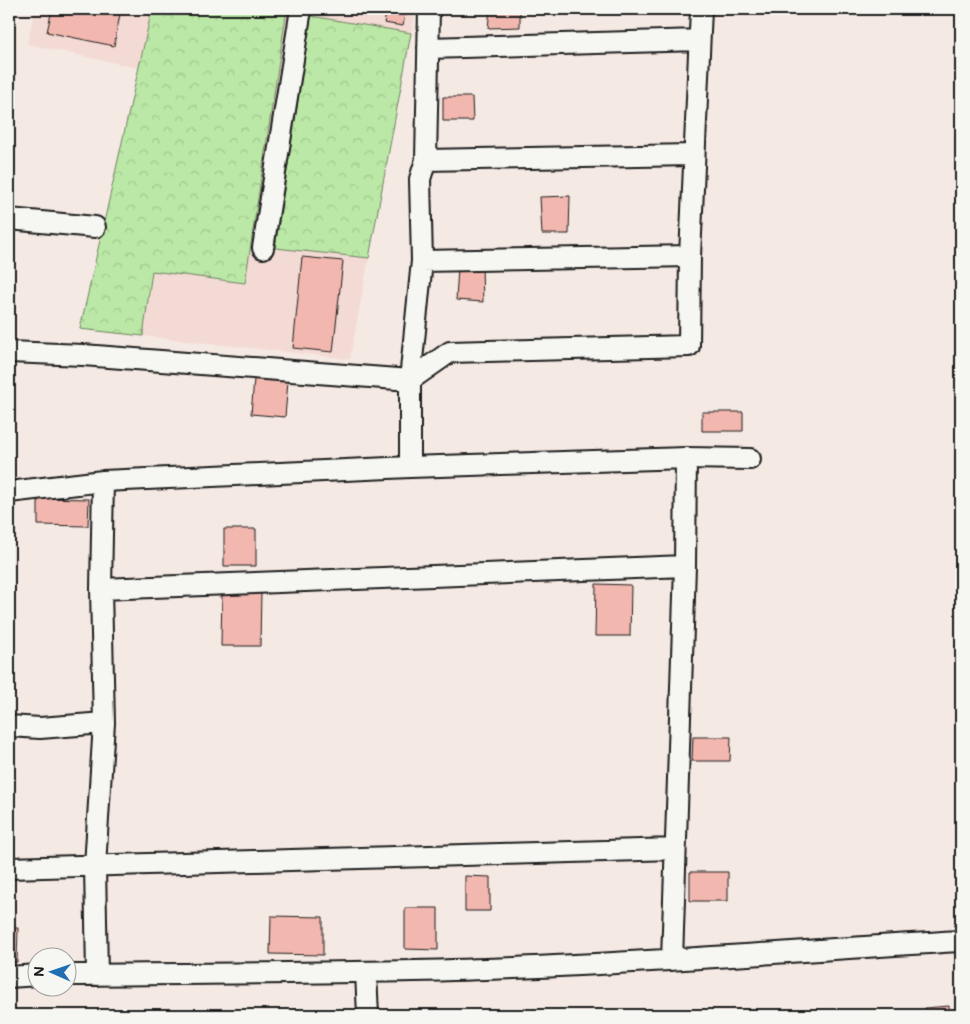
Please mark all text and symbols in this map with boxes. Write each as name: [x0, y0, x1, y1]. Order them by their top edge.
north arrow: [28, 946, 78, 996]
text: N: [29, 966, 48, 977]

